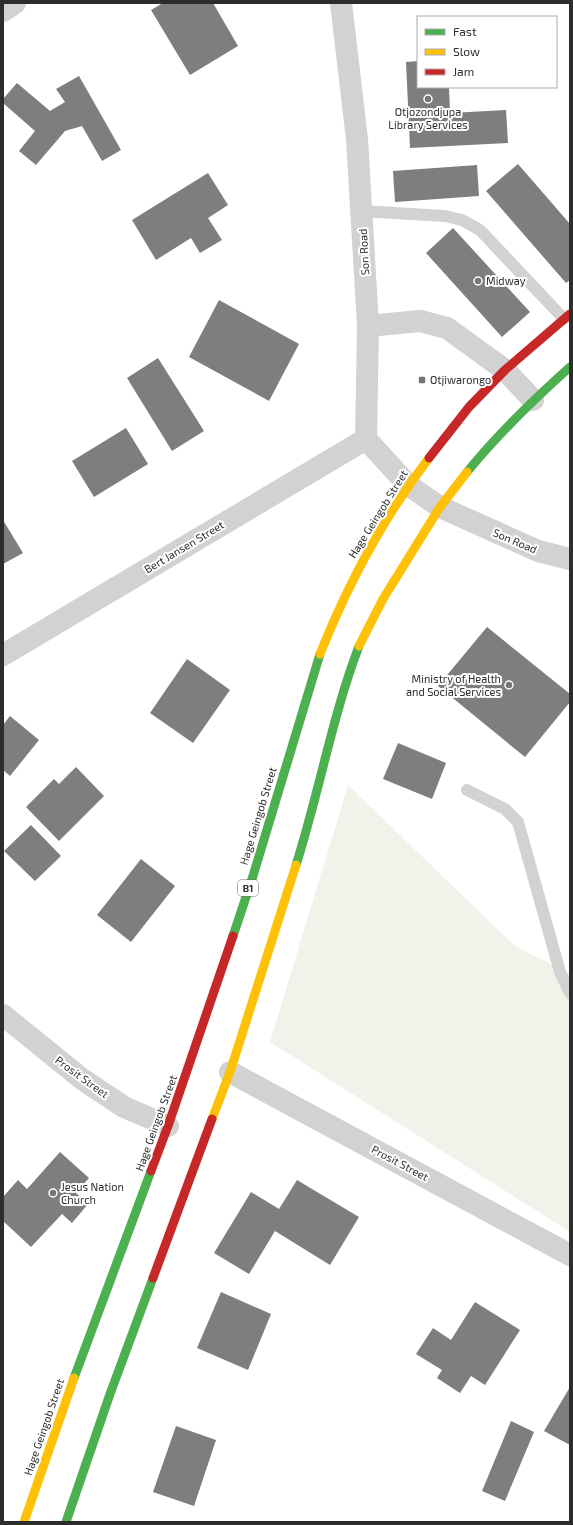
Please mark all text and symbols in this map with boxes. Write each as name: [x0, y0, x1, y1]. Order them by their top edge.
legend: [417, 16, 557, 88]
text: Fast: [453, 24, 477, 38]
text: Slow: [453, 44, 480, 58]
text: Jam: [453, 64, 474, 78]
marker: Otjozondjupa Library Services: [423, 94, 433, 104]
place label: Otjozondjupa Library Services: [388, 105, 468, 131]
street label: Son Road: [356, 228, 371, 276]
place label: Midway: [486, 274, 526, 287]
marker: Midway: [473, 276, 483, 286]
place label: Otjiwarongo: [430, 373, 491, 387]
marker: Otjiwarongo: [417, 375, 427, 385]
street label: Hage Geingob Street: [345, 467, 410, 560]
street label: Bert Jansen Street: [142, 518, 226, 575]
street label: Son Road: [491, 525, 539, 556]
place label: Ministry of Health and Social Services: [406, 672, 501, 698]
marker: Ministry of Health and Social Services: [504, 680, 514, 690]
street label: Hage Geingob Street: [236, 765, 279, 866]
road number: B1: [238, 880, 258, 896]
street label: Prosit Street: [53, 1053, 111, 1100]
street label: Hage Geingob Street: [132, 1073, 179, 1173]
street label: Prosit Street: [370, 1142, 431, 1183]
place label: Jesus Nation Church: [61, 1180, 124, 1206]
marker: Jesus Nation Church: [48, 1188, 58, 1198]
street label: Hage Geingob Street: [21, 1377, 66, 1477]

